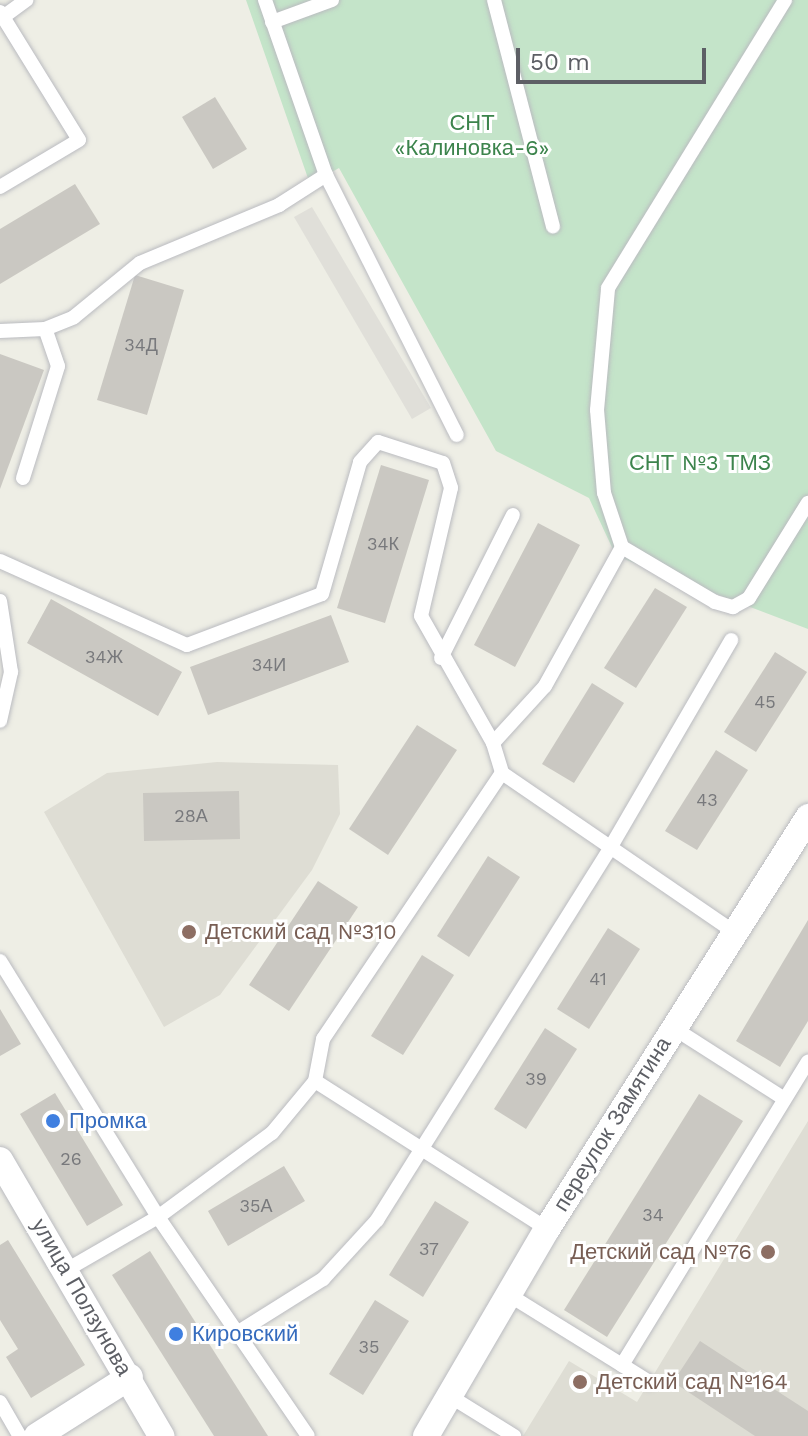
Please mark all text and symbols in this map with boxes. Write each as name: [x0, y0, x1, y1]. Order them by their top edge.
scale bar: [520, 32, 710, 82]
text: 50 m: [530, 48, 590, 76]
park label: СНТ «Калиновка-6»: [395, 109, 549, 160]
house number: 34Д: [124, 334, 158, 356]
park label: СНТ №3 ТМЗ: [629, 450, 771, 476]
house number: 34К: [367, 533, 399, 555]
house number: 34Ж: [85, 646, 123, 668]
house number: 34И: [252, 654, 286, 676]
house number: 45: [754, 691, 776, 713]
house number: 43: [696, 789, 718, 811]
house number: 28А: [174, 805, 208, 827]
place label: Детский сад №310: [205, 919, 397, 945]
marker: Детский сад №310: [180, 923, 198, 941]
house number: 41: [589, 968, 607, 990]
street label: переулок Замятина: [548, 1032, 676, 1216]
house number: 39: [525, 1068, 547, 1090]
place label: Промка: [69, 1108, 147, 1134]
marker: Промка: [44, 1112, 62, 1130]
house number: 26: [60, 1148, 82, 1170]
house number: 35А: [240, 1195, 272, 1217]
house number: 34: [642, 1204, 664, 1226]
street label: улица Ползунова: [26, 1214, 138, 1380]
house number: 37: [419, 1238, 439, 1260]
place label: Детский сад №76: [570, 1239, 752, 1265]
marker: Детский сад №76: [759, 1243, 777, 1261]
place label: Кировский: [192, 1321, 298, 1347]
marker: Кировский: [167, 1325, 185, 1343]
house number: 35: [359, 1336, 379, 1358]
place label: Детский сад №164: [596, 1369, 788, 1395]
marker: Детский сад №164: [571, 1373, 589, 1391]

